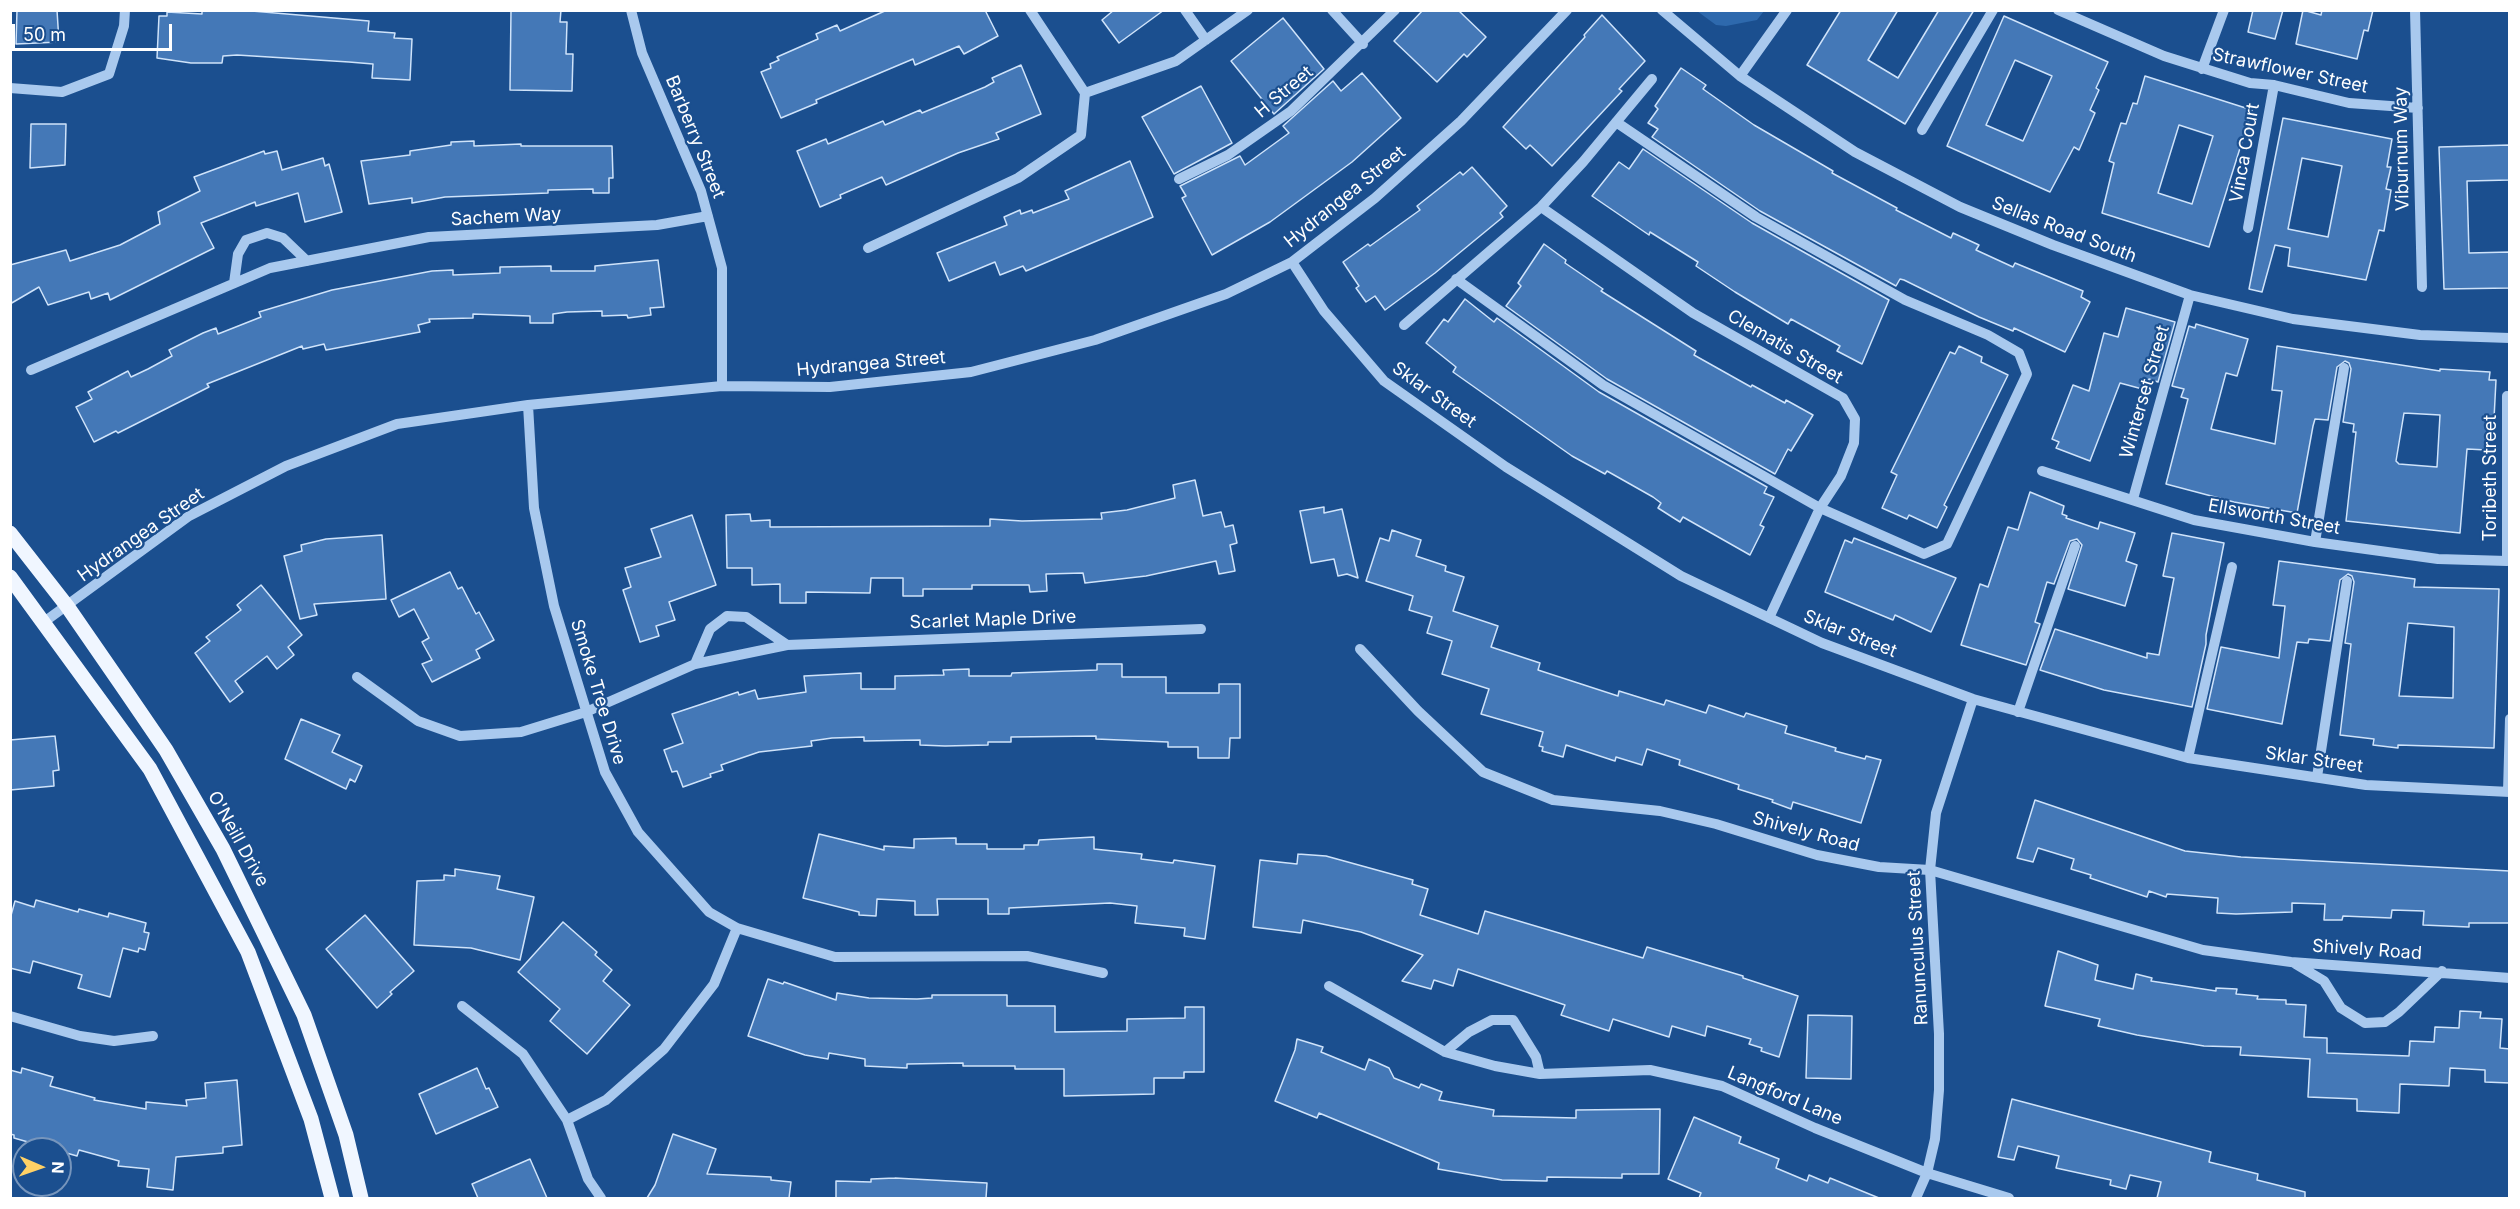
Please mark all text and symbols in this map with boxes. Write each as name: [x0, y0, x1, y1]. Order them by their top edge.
scale bar: [15, 12, 176, 50]
text: 50 m: [23, 24, 66, 45]
street label: Strawflower Street: [2210, 44, 2370, 98]
street label: H Street: [1251, 61, 1317, 123]
street label: Barberry Street: [661, 72, 729, 202]
street label: Viburnum Way: [2390, 87, 2414, 211]
street label: Vinca Court: [2226, 102, 2264, 204]
street label: Hydrangea Street: [1280, 142, 1410, 252]
street label: Sellas Road South: [1989, 192, 2139, 268]
street label: Sachem Way: [450, 203, 562, 231]
street label: Clematis Street: [1724, 305, 1846, 389]
street label: Winterset Street: [2116, 323, 2174, 461]
street label: Hydrangea Street: [796, 347, 946, 381]
street label: Sklar Street: [1388, 357, 1480, 433]
street label: Toribeth Street: [2480, 415, 2502, 541]
street label: Hydrangea Street: [74, 483, 208, 587]
street label: Ellsworth Street: [2206, 495, 2342, 539]
street label: Scarlet Maple Drive: [909, 606, 1077, 634]
street label: Sklar Street: [1800, 606, 1900, 662]
street label: Smoke Tree Drive: [566, 617, 630, 767]
street label: Sklar Street: [2264, 742, 2364, 778]
street label: O'Neill Drive: [203, 787, 273, 891]
street label: Shively Road: [1750, 807, 1862, 857]
street label: Ranunculus Street: [1903, 870, 1933, 1026]
street label: Shively Road: [2311, 935, 2423, 965]
street label: Langford Lane: [1724, 1062, 1846, 1130]
north arrow: [12, 1137, 72, 1197]
text: N: [48, 1161, 68, 1174]

